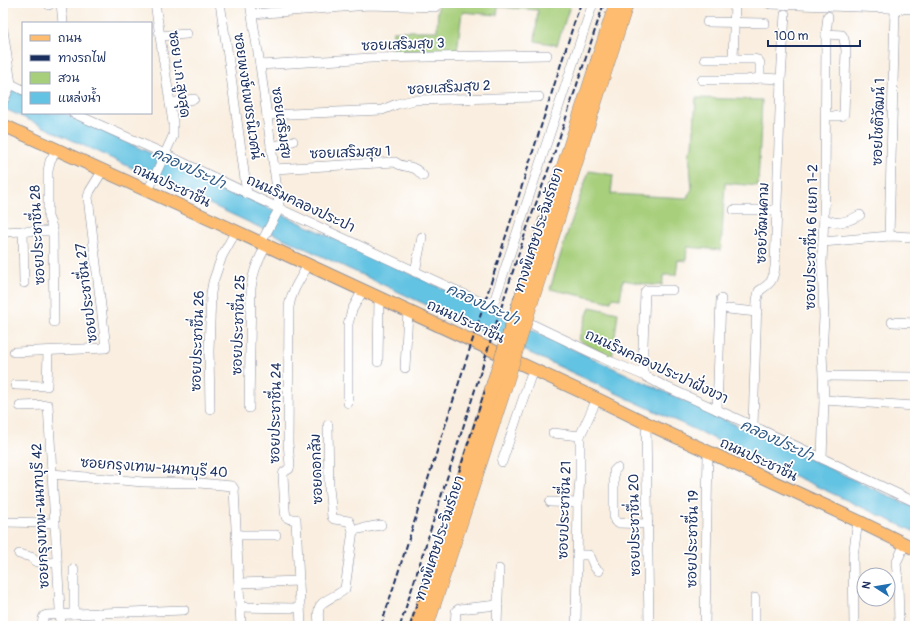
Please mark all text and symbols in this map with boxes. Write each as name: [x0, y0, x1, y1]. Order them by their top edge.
legend: [22, 22, 152, 114]
scale bar: [768, 22, 860, 48]
street label: ซอย บ.ก.สูงสุด: [164, 29, 194, 119]
text: 100 m: [774, 29, 809, 44]
text: ถนน: [58, 31, 82, 46]
street label: ซอยพงษ์เพชรนิเวศน์: [230, 31, 266, 161]
street label: ซอยเสริมสุข 3: [361, 35, 445, 55]
text: ทางรถไฟ: [58, 50, 106, 66]
text: สวน: [58, 71, 79, 86]
street label: ซอยเสริมสุข 2: [407, 77, 491, 99]
street label: ซอยโชติวัฒน์ 1: [867, 78, 889, 166]
street label: ซอยเสริมสุข: [267, 86, 295, 160]
text: แหล่งน้ำ: [58, 87, 101, 106]
water label: คลองประปา: [149, 143, 230, 194]
street label: ซอยเสริมสุข 1: [309, 143, 391, 163]
street label: ถนนประชาชื่น: [130, 156, 216, 211]
street label: ซอยประชาชื่น 6 แยก 1-2: [797, 164, 821, 310]
street label: ทางพิเศษประจิมรัถยา: [510, 165, 567, 295]
street label: ถนนริมคลองประปา: [244, 171, 358, 236]
street label: ซอยวัฒนคาม: [753, 182, 772, 264]
street label: ซอยประชาชื่น 28: [21, 185, 49, 286]
street label: ซอยประชาชื่น 27: [67, 241, 101, 344]
street label: ซอยประชาชื่น 25: [223, 274, 249, 376]
water label: คลองประปา: [443, 279, 524, 330]
street label: ซอยประชาชื่น 26: [182, 290, 208, 392]
street label: ถนนประชาชื่น: [424, 292, 510, 347]
street label: ถนนริมคลองประปาฝั่งขวา: [583, 322, 733, 407]
street label: ซอยประชาชื่น 24: [261, 362, 285, 464]
water label: คลองประปา: [737, 415, 818, 466]
street label: ถนนประชาชื่น: [717, 430, 803, 485]
street label: ซอยดอกส้ม: [307, 433, 326, 505]
street label: ซอยกรุงเทพ-นนทบุรี 42: [28, 443, 54, 589]
street label: ซอยกรุงเทพ-นนทบุรี 40: [80, 454, 228, 482]
street label: ซอยประชาชื่น 21: [549, 460, 575, 560]
street label: ทางพิเศษประจิมรัถยา: [411, 473, 468, 603]
street label: ซอยประชาชื่น 20: [620, 474, 644, 577]
street label: ซอยประชาชื่น 19: [678, 490, 702, 588]
north arrow: [856, 567, 896, 607]
text: N: [860, 579, 874, 590]

